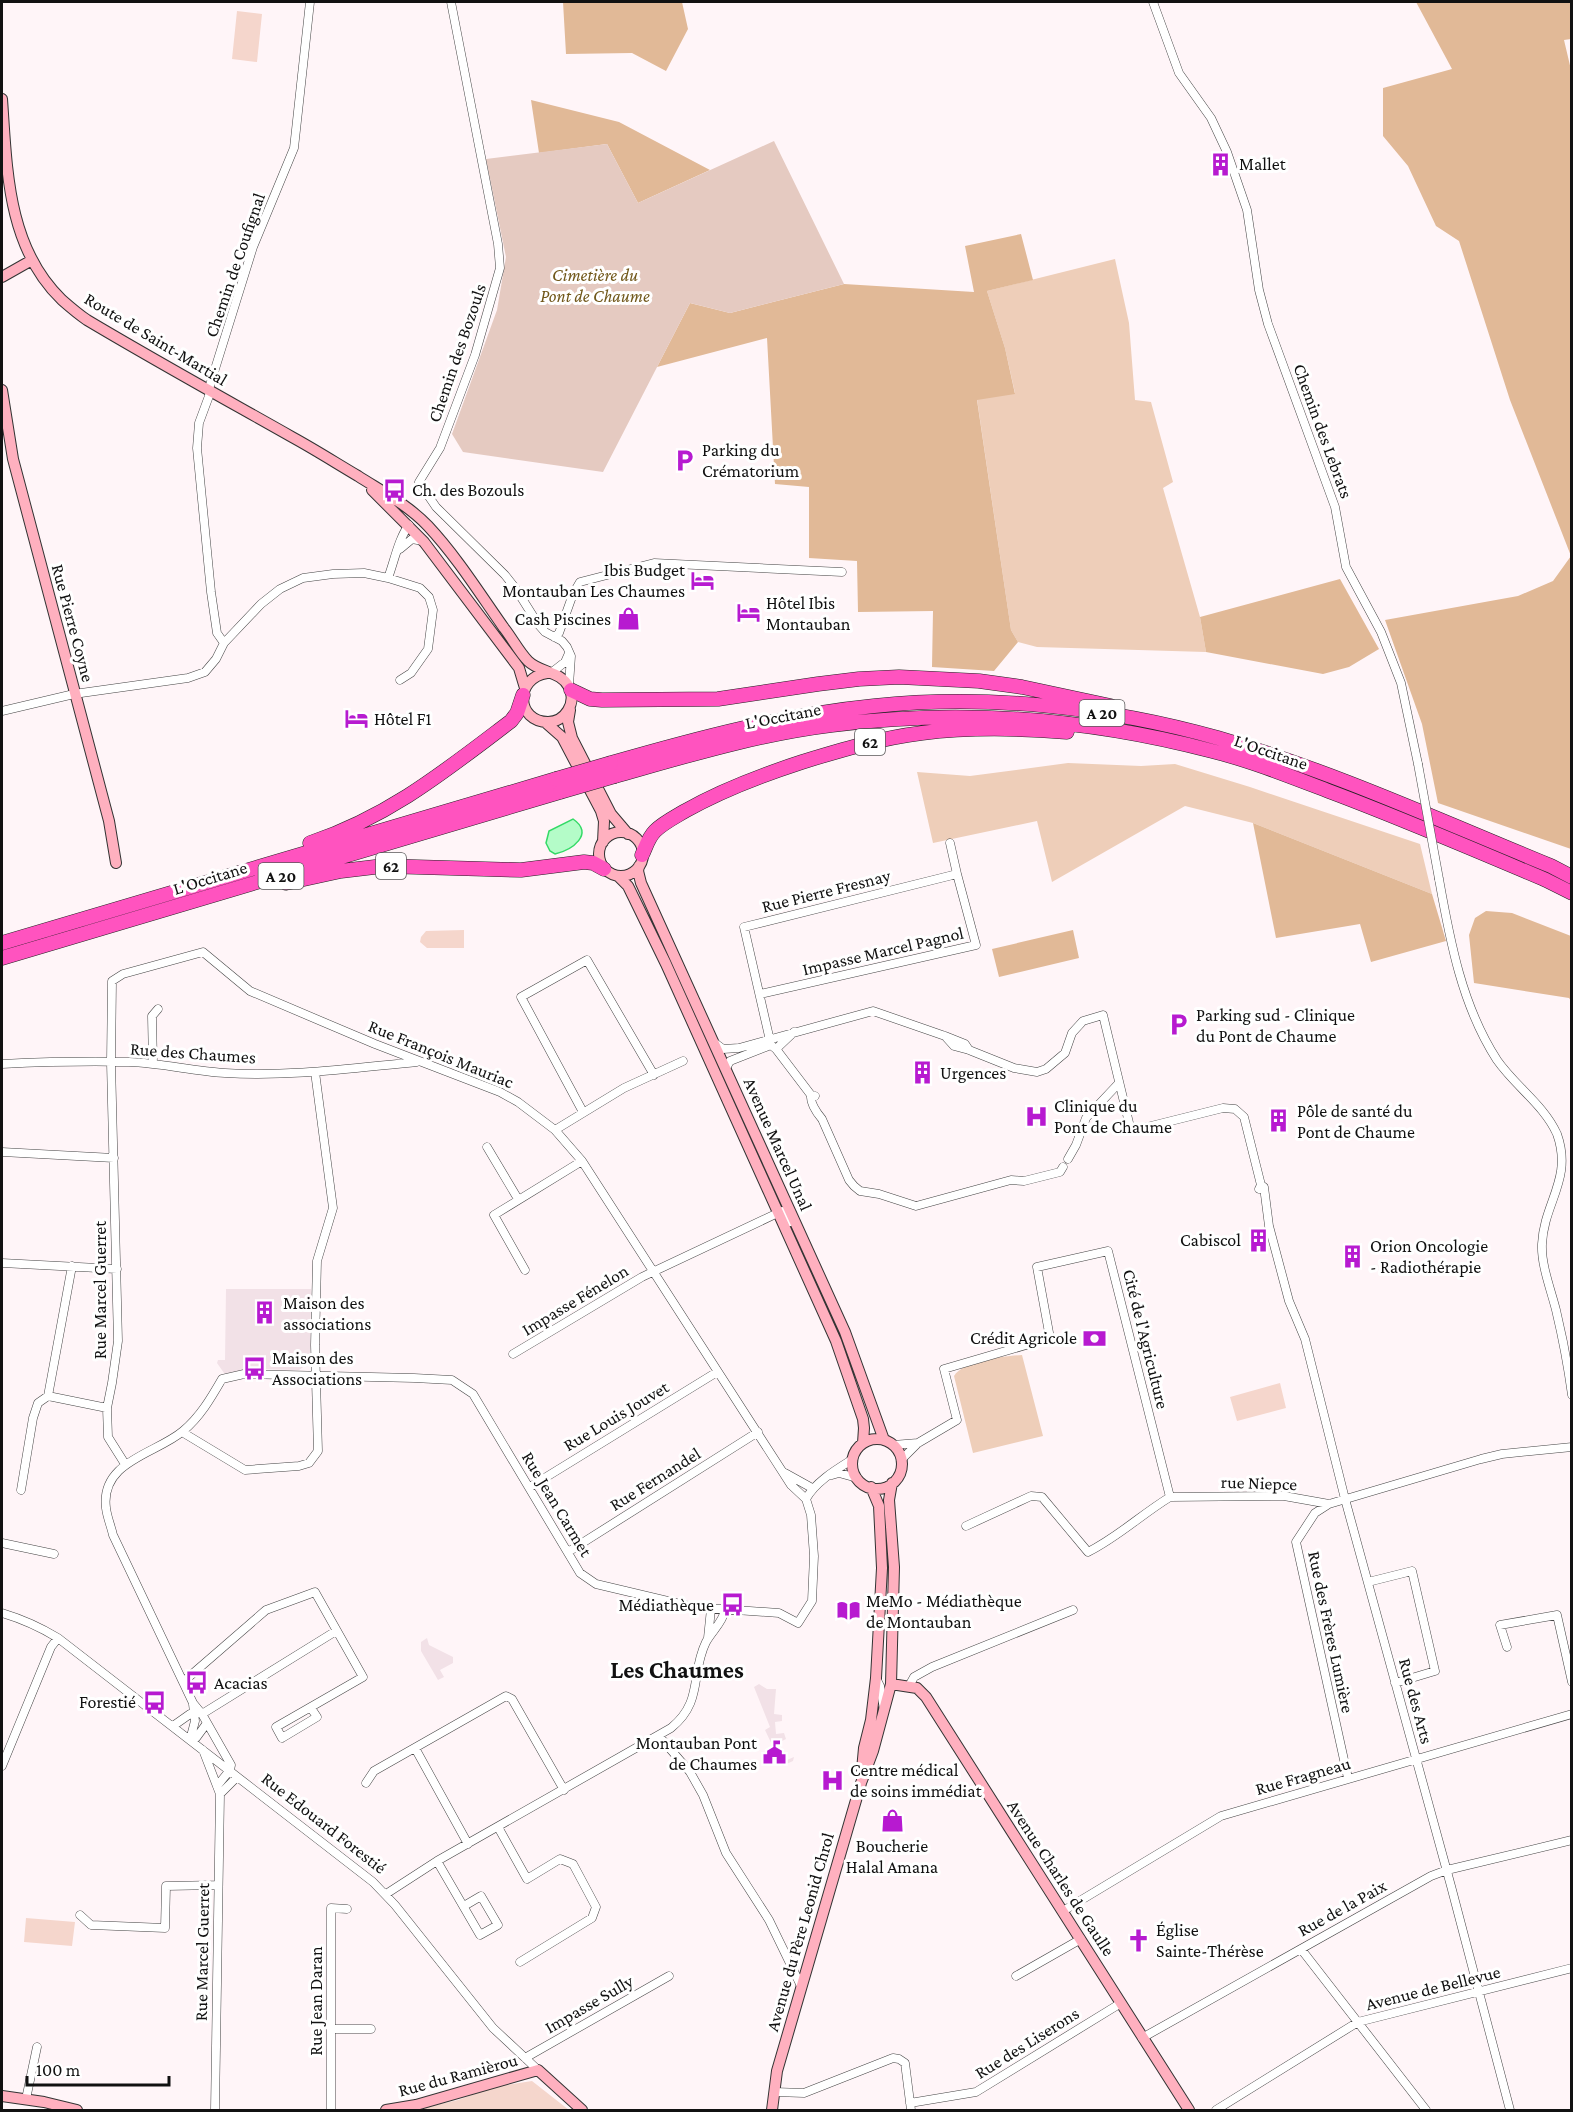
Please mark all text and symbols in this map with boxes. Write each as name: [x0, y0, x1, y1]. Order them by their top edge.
building icon: Mallet: [1208, 151, 1234, 177]
place label: Mallet: [1239, 154, 1287, 174]
street label: Chemin de Coufignal: [201, 190, 269, 340]
park label: Cimetière du Pont de Chaume: [540, 265, 650, 306]
street label: Chemin des Bozouls: [424, 281, 490, 425]
street label: Route de Saint-Martial: [81, 288, 231, 390]
street label: Chemin des Lebrats: [1289, 361, 1357, 501]
place label: Parking du Crématorium: [702, 440, 800, 481]
parking icon: Parking du Crématorium: [671, 447, 697, 473]
bus stop icon: Ch. des Bozouls: [381, 477, 407, 503]
place label: Ch. des Bozouls: [412, 480, 524, 500]
place label: Ibis Budget Montauban Les Chaumes: [502, 560, 686, 601]
street label: Rue Pierre Coyne: [48, 562, 98, 684]
hotel icon: Ibis Budget Montauban Les Chaumes: [690, 567, 716, 593]
place label: Hôtel Ibis Montauban: [766, 593, 851, 634]
hotel icon: Hôtel Ibis Montauban: [735, 600, 761, 626]
shop icon: Cash Piscines: [616, 606, 642, 632]
place label: Cash Piscines: [514, 609, 611, 629]
street label: L'Occitane: [744, 699, 823, 733]
road number: A 20: [1080, 700, 1124, 726]
hotel icon: Hôtel F1: [343, 706, 369, 732]
place label: Hôtel F1: [374, 709, 431, 729]
road number: 62: [855, 729, 885, 755]
street label: L'Occitane: [1232, 730, 1311, 774]
road number: 62: [376, 853, 406, 879]
street label: L'Occitane: [170, 857, 250, 899]
road number: A 20: [258, 863, 304, 889]
street label: Rue Pierre Fresnay: [760, 865, 893, 917]
street label: Impasse Marcel Pagnol: [800, 923, 966, 979]
place label: Parking sud - Clinique du Pont de Chaume: [1196, 1005, 1355, 1046]
parking icon: Parking sud - Clinique du Pont de Chaume: [1165, 1012, 1191, 1038]
street label: Rue François Mauriac: [366, 1016, 517, 1092]
street label: Rue des Chaumes: [129, 1039, 257, 1067]
building icon: Urgences: [909, 1060, 935, 1086]
place label: Urgences: [940, 1063, 1006, 1083]
street label: Avenue Marcel Unal: [740, 1074, 816, 1214]
place label: Clinique du Pont de Chaume: [1054, 1096, 1172, 1137]
place label: Pôle de santé du Pont de Chaume: [1297, 1101, 1415, 1142]
hospital icon: Clinique du Pont de Chaume: [1023, 1103, 1049, 1129]
building icon: Pôle de santé du Pont de Chaume: [1266, 1108, 1292, 1134]
street label: Rue Marcel Guerret: [90, 1220, 110, 1359]
building icon: Cabiscol: [1246, 1227, 1272, 1253]
place label: Cabiscol: [1180, 1230, 1241, 1250]
place label: Orion Oncologie - Radiothérapie: [1370, 1236, 1488, 1277]
building icon: Orion Oncologie - Radiothérapie: [1339, 1243, 1365, 1269]
street label: Impasse Fénelon: [518, 1260, 632, 1340]
street label: Cité de l'Agriculture: [1119, 1267, 1173, 1411]
place label: Maison des associations: [283, 1293, 371, 1334]
building icon: Maison des associations: [252, 1300, 278, 1326]
bank icon: Crédit Agricole: [1082, 1325, 1108, 1351]
place label: Crédit Agricole: [970, 1328, 1077, 1348]
place label: Maison des Associations: [272, 1348, 362, 1389]
bus stop icon: Maison des Associations: [241, 1355, 267, 1381]
street label: Rue Louis Jouvet: [560, 1376, 673, 1455]
street label: Rue Fernandel: [606, 1443, 704, 1515]
street label: Rue Jean Carmet: [518, 1448, 597, 1561]
street label: rue Niepce: [1220, 1472, 1298, 1494]
street label: Rue des Frères Lumière: [1304, 1549, 1358, 1715]
place label: MeMo - Médiathèque de Montauban: [866, 1591, 1022, 1632]
bus stop icon: Médiathèque: [719, 1592, 745, 1618]
place label: Médiathèque: [618, 1595, 714, 1615]
library icon: MeMo - Médiathèque de Montauban: [835, 1598, 861, 1624]
district label: Les Chaumes: [610, 1656, 744, 1683]
street label: Rue des Arts: [1395, 1656, 1437, 1746]
bus stop icon: Acacias: [183, 1670, 209, 1696]
place label: Acacias: [214, 1673, 268, 1693]
bus stop icon: Forestié: [141, 1689, 167, 1715]
place label: Forestié: [79, 1692, 136, 1712]
place label: Montauban Pont de Chaumes: [636, 1733, 758, 1774]
public building icon: Montauban Pont de Chaumes: [762, 1740, 788, 1766]
street label: Rue Fragneau: [1253, 1753, 1353, 1799]
place label: Centre médical de soins immédiat: [850, 1760, 983, 1801]
hospital icon: Centre médical de soins immédiat: [819, 1767, 845, 1793]
street label: Rue Edouard Forestié: [258, 1768, 390, 1878]
street label: Avenue Charles de Gaulle: [1003, 1796, 1119, 1960]
shop icon: Boucherie Halal Amana: [879, 1807, 905, 1833]
street label: Avenue du Père Leonid Chrol: [762, 1830, 838, 2034]
place label: Boucherie Halal Amana: [846, 1836, 938, 1877]
street label: Rue de la Paix: [1294, 1875, 1390, 1941]
street label: Rue Marcel Guerret: [191, 1882, 213, 2021]
place label: Église Sainte-Thérèse: [1156, 1920, 1264, 1961]
church icon: Église Sainte-Thérèse: [1125, 1927, 1151, 1953]
street label: Rue Jean Daran: [306, 1946, 326, 2056]
street label: Avenue de Bellevue: [1364, 1962, 1502, 2014]
street label: Impasse Sully: [541, 1970, 637, 2037]
street label: Rue des Liserons: [971, 2003, 1083, 2083]
scale bar: [27, 2049, 170, 2087]
street label: Rue du Ramièrou: [396, 2049, 520, 2101]
text: 100 m: [36, 2060, 81, 2080]

